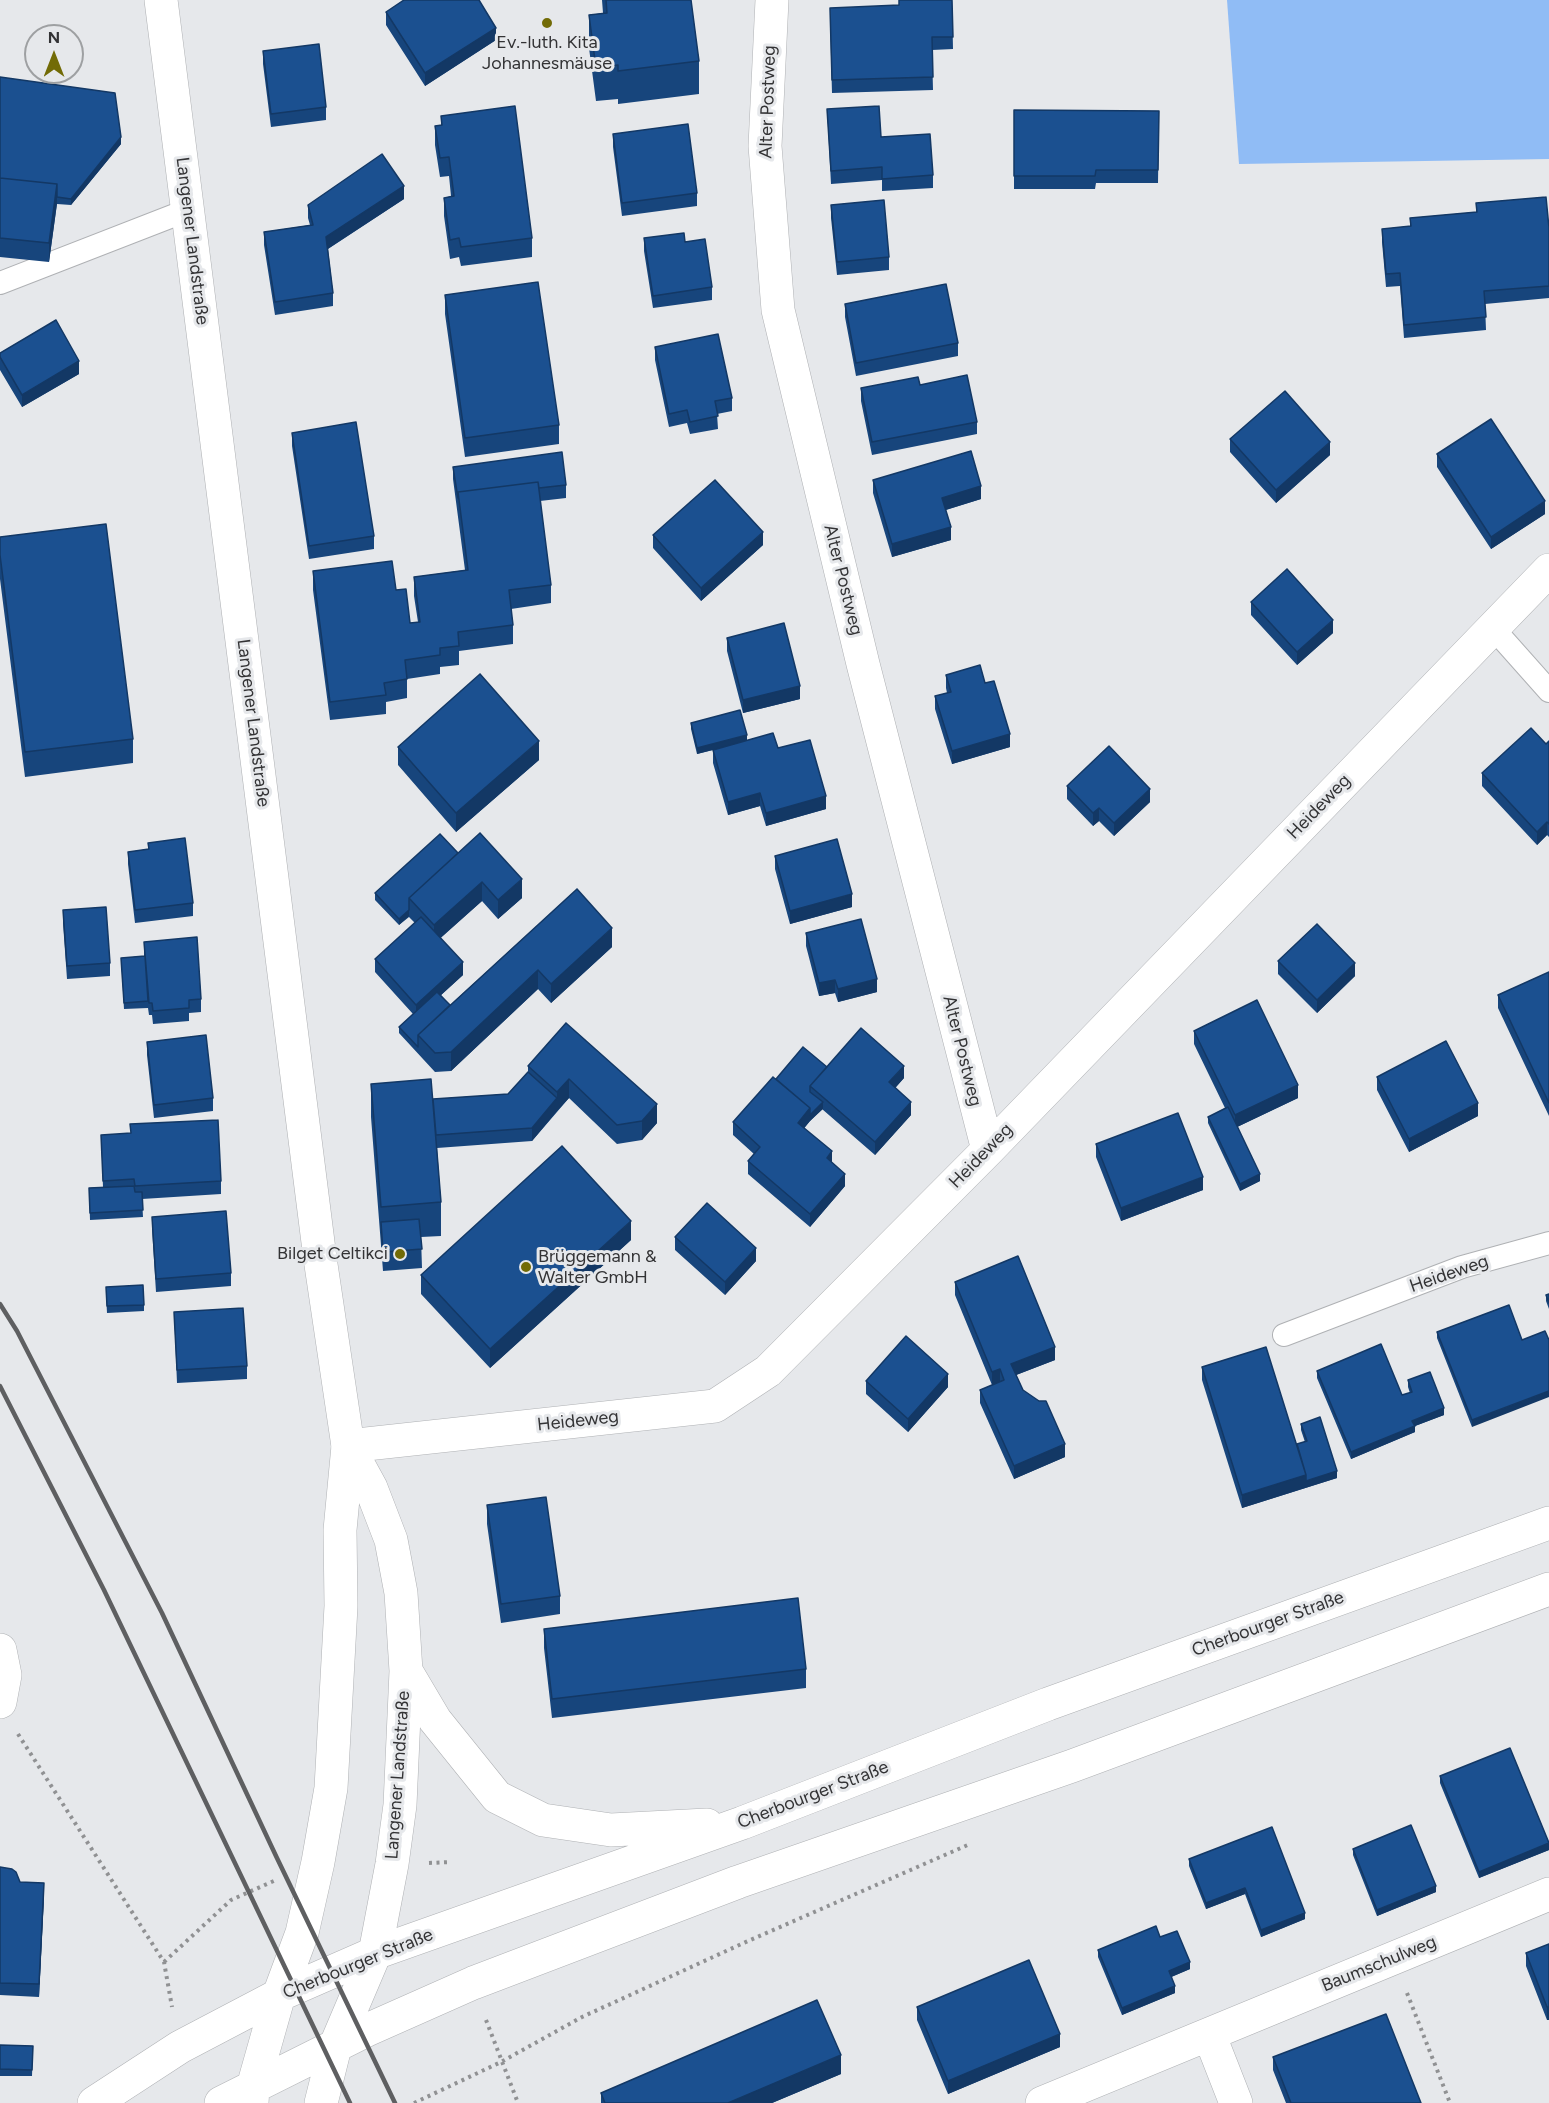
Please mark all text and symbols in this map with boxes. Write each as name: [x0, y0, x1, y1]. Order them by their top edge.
marker: Ev.-luth. Kita Johannesmäuse: [540, 16, 554, 30]
north arrow: [24, 24, 84, 84]
text: N: [48, 28, 60, 47]
place label: Ev.-luth. Kita Johannesmäuse: [482, 32, 612, 74]
street label: Alter Postweg: [755, 45, 781, 159]
street label: Langener Landstraße: [171, 156, 213, 326]
street label: Alter Postweg: [819, 522, 867, 638]
street label: Langener Landstraße: [232, 638, 274, 808]
street label: Heideweg: [1283, 770, 1355, 844]
street label: Alter Postweg: [938, 993, 986, 1109]
street label: Heideweg: [945, 1119, 1017, 1193]
place label: Bilget Celtikci: [277, 1243, 388, 1265]
place label: Brüggemann & Walter GmbH: [538, 1246, 657, 1288]
marker: Bilget Celtikci: [393, 1247, 407, 1261]
street label: Heideweg: [1407, 1250, 1491, 1298]
marker: Brüggemann & Walter GmbH: [519, 1260, 533, 1274]
street label: Heideweg: [536, 1406, 620, 1436]
street label: Cherbourger Straße: [1189, 1586, 1347, 1662]
street label: Langener Landstraße: [381, 1690, 415, 1860]
street label: Cherbourger Straße: [734, 1756, 892, 1834]
street label: Cherbourger Straße: [280, 1924, 436, 2004]
street label: Baumschulweg: [1318, 1931, 1440, 1997]

